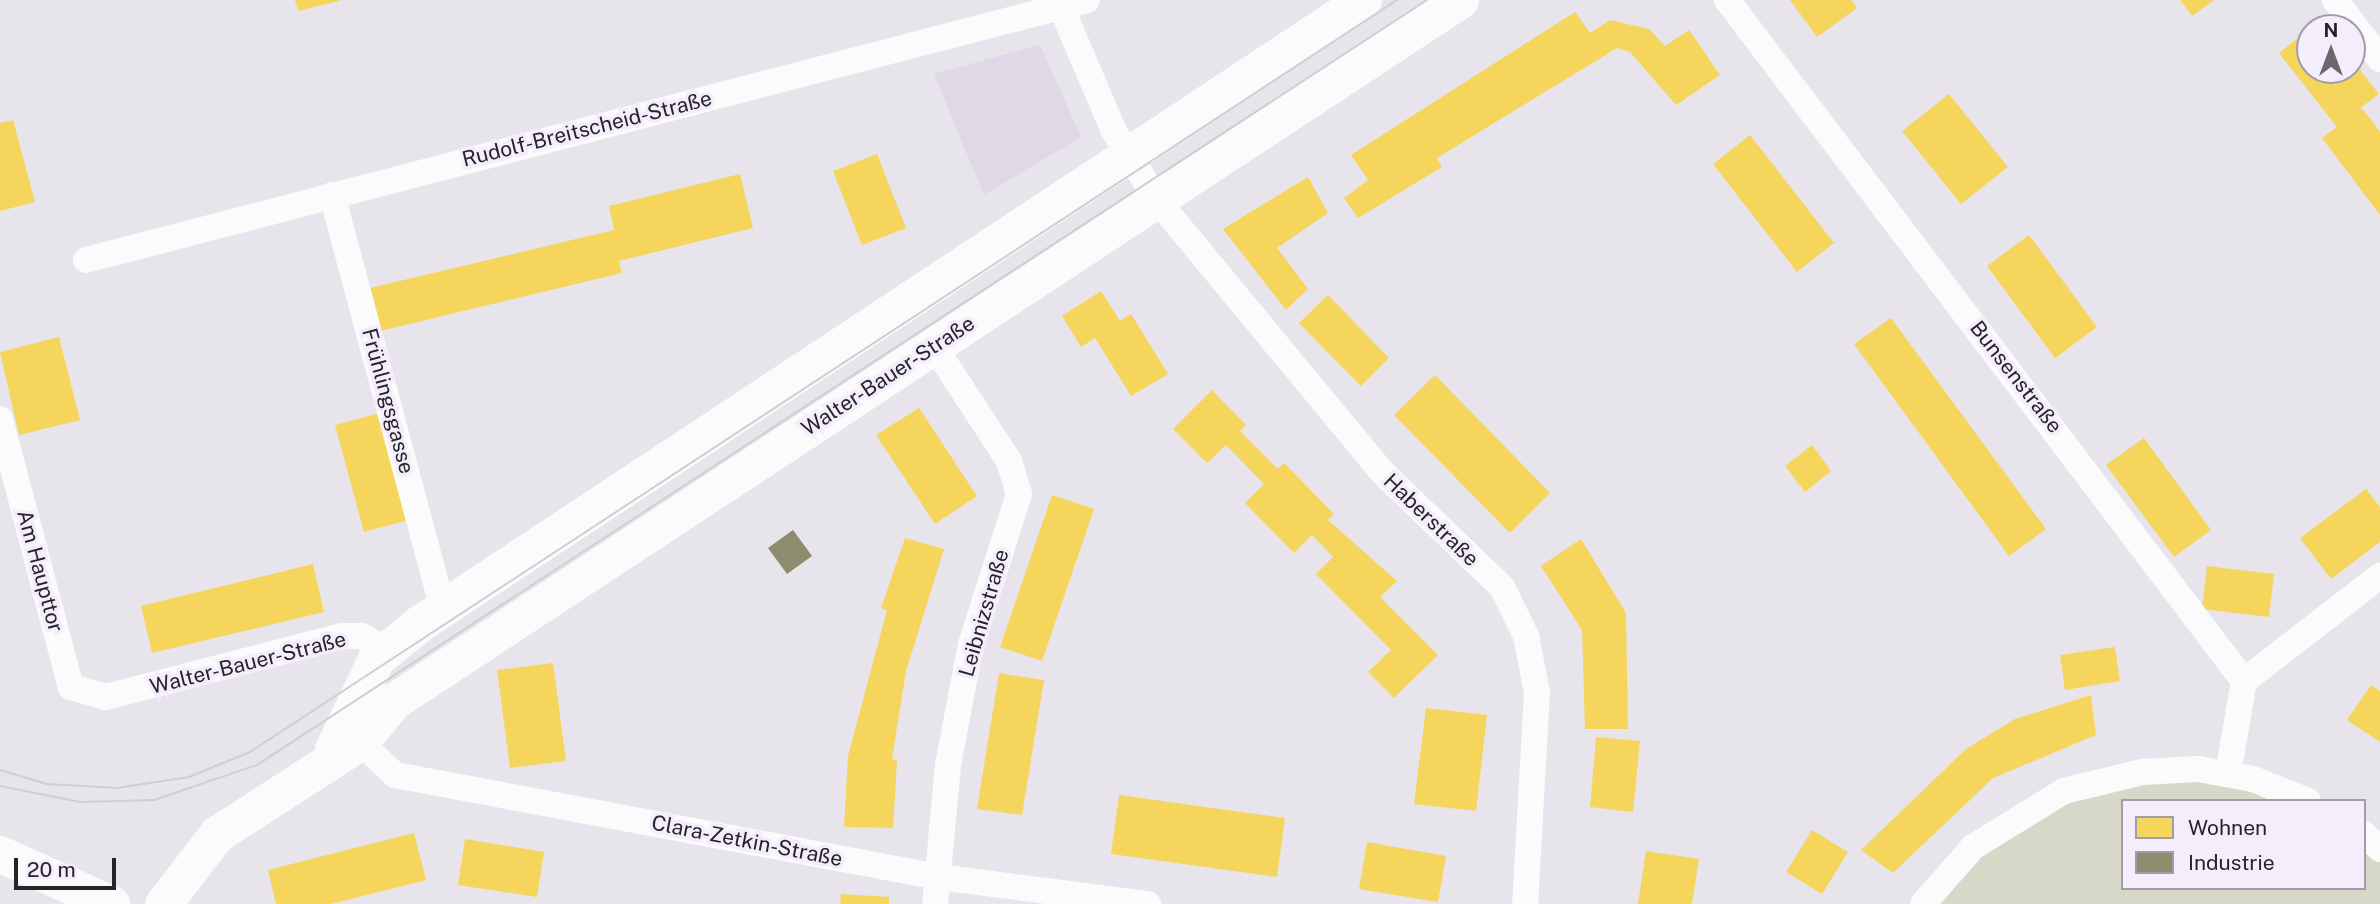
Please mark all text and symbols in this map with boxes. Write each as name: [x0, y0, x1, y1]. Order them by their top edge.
north arrow: [2296, 14, 2366, 84]
text: N: [2324, 19, 2338, 41]
street label: Rudolf-Breitscheid-Straße: [459, 86, 715, 172]
street label: Walter-Bauer-Straße: [797, 311, 979, 441]
street label: Bunsenstraße: [1964, 316, 2068, 438]
street label: Frühlingsgasse: [356, 326, 420, 476]
street label: Haberstraße: [1378, 468, 1484, 572]
street label: Am Haupttor: [12, 507, 68, 635]
street label: Leibnizstraße: [954, 546, 1014, 680]
street label: Walter-Bauer-Straße: [147, 626, 349, 700]
legend: [2121, 799, 2366, 890]
street label: Clara-Zetkin-Straße: [649, 810, 845, 872]
text: Wohnen: [2188, 815, 2267, 840]
scale bar: [18, 844, 119, 888]
text: Industrie: [2188, 850, 2275, 875]
text: 20 m: [27, 857, 76, 882]

